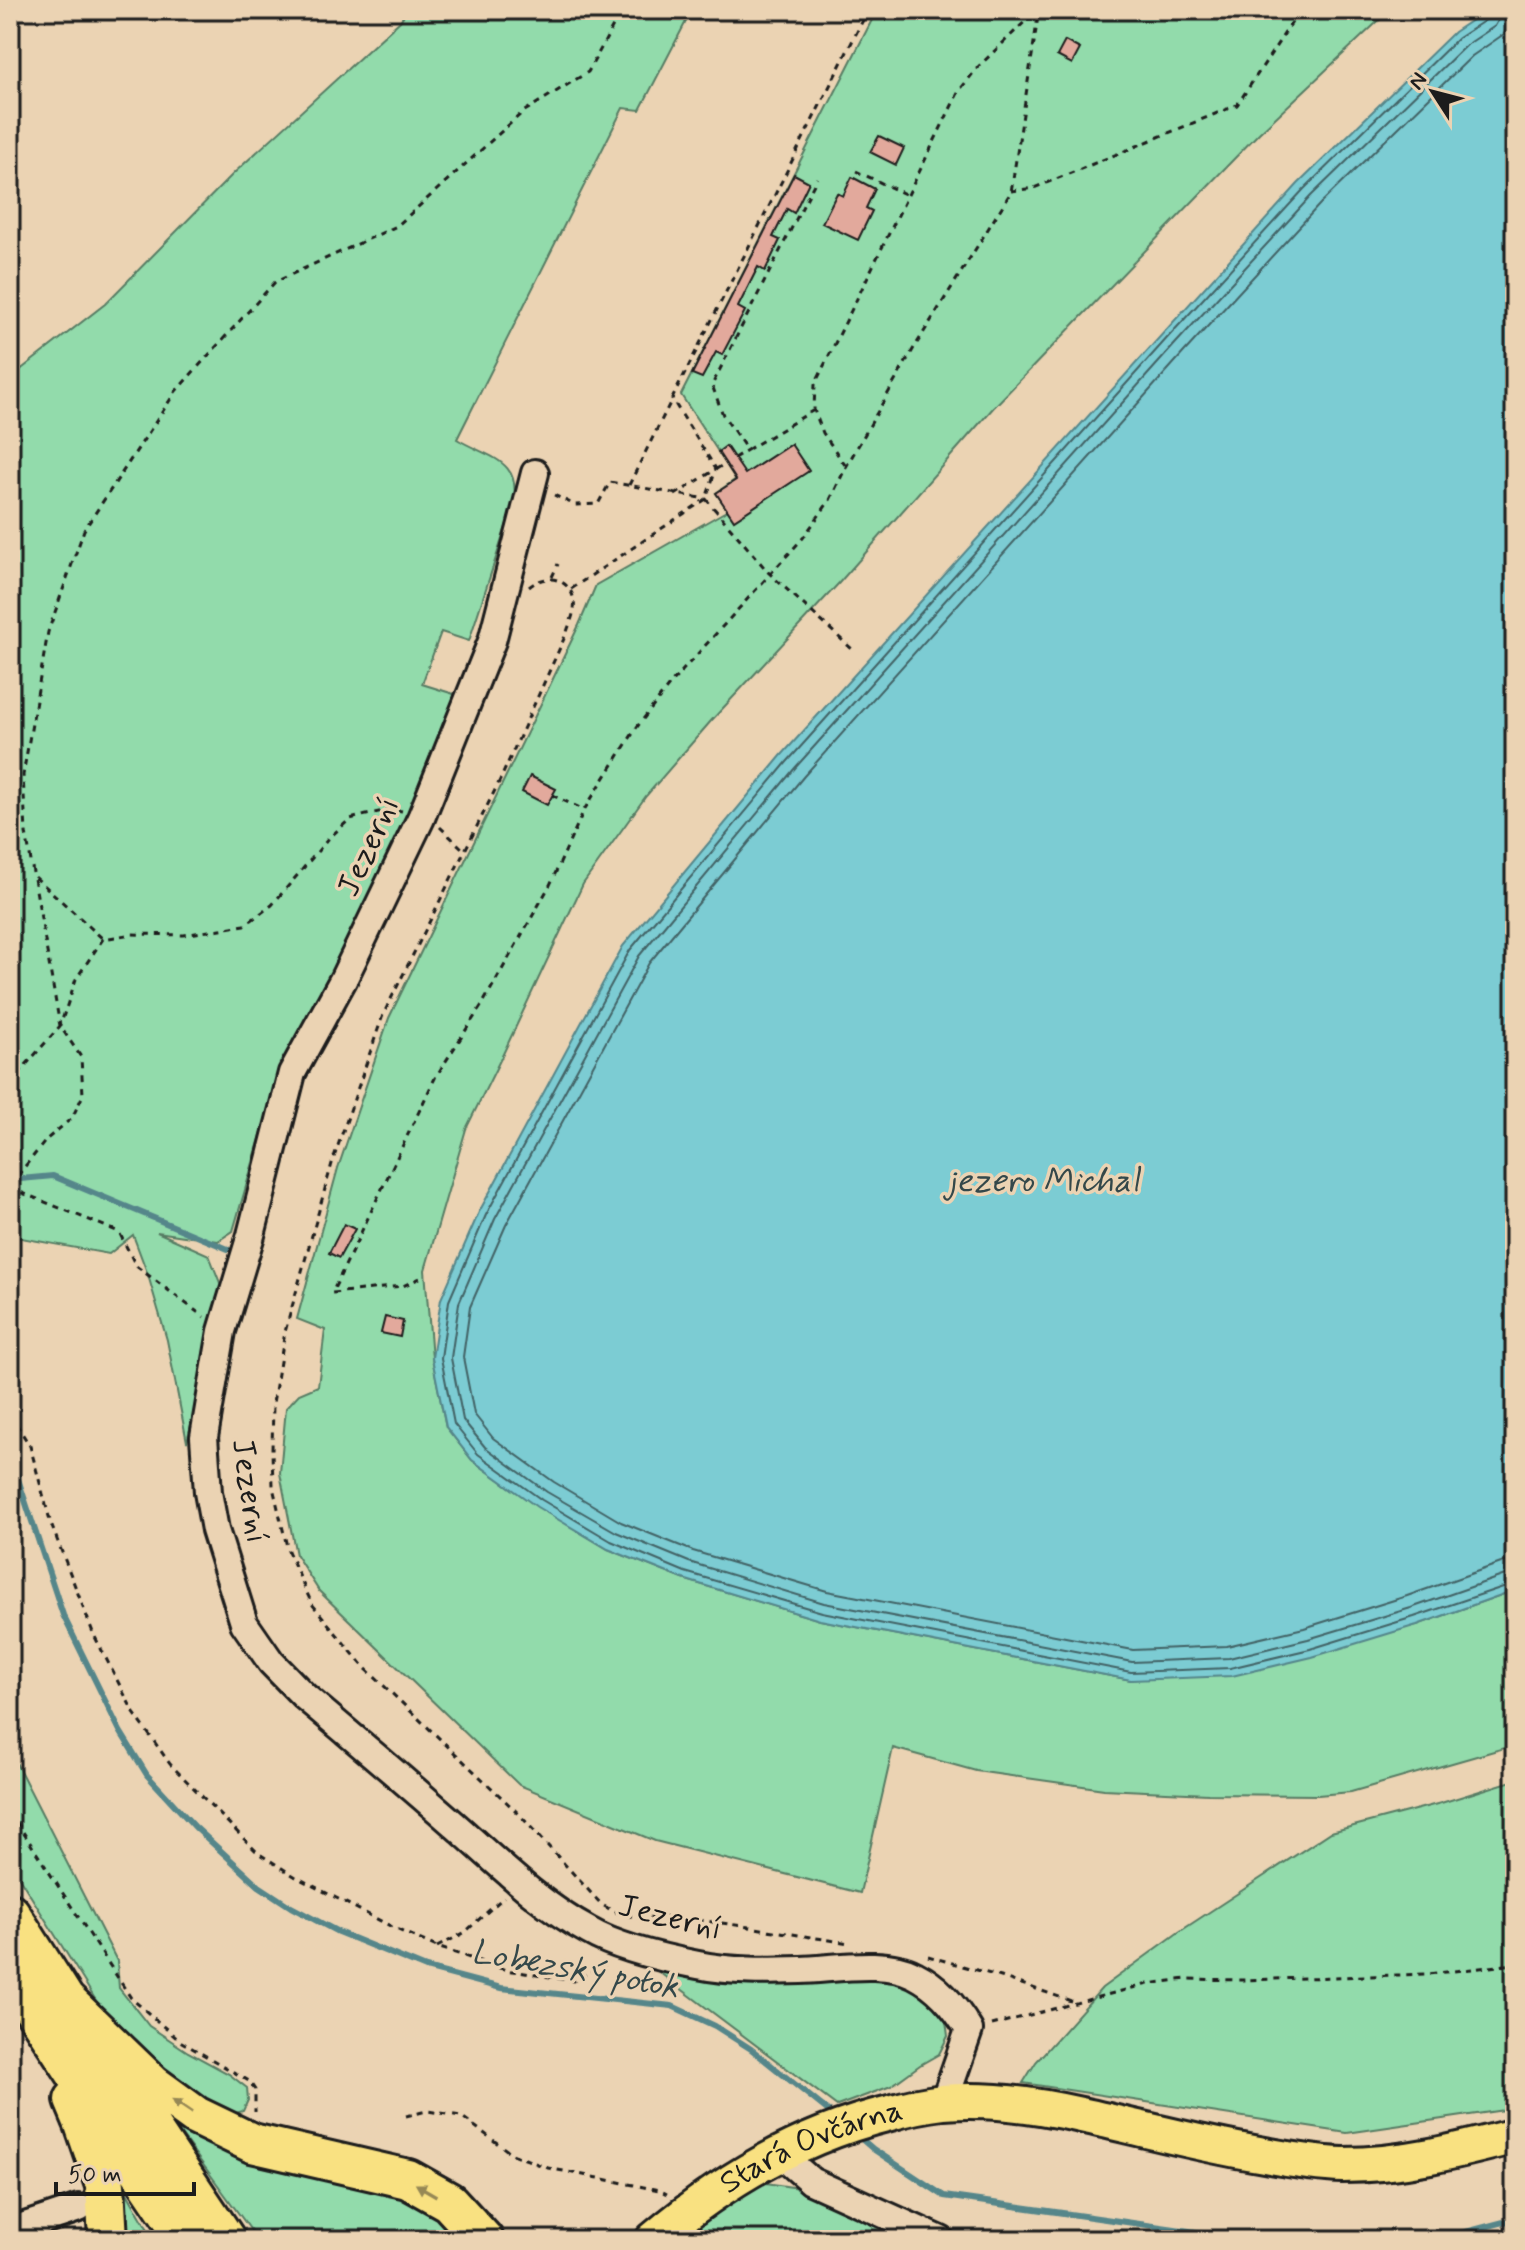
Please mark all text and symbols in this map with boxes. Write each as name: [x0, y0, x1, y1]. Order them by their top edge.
north arrow: [1393, 52, 1473, 132]
text: N: [1403, 67, 1434, 96]
street label: Jezerní: [328, 791, 410, 903]
water label: jezero Michal: [943, 1159, 1142, 1204]
street label: Jezerní: [221, 1436, 277, 1546]
street label: Jezerní: [614, 1885, 726, 1951]
water label: Lobezský potok: [468, 1930, 682, 2010]
street label: Stará Ovčárna: [712, 2089, 908, 2204]
one-way arrow: [171, 2099, 193, 2114]
scale bar: [56, 2146, 194, 2196]
text: 50 m: [68, 2160, 122, 2191]
one-way arrow: [415, 2183, 437, 2197]

